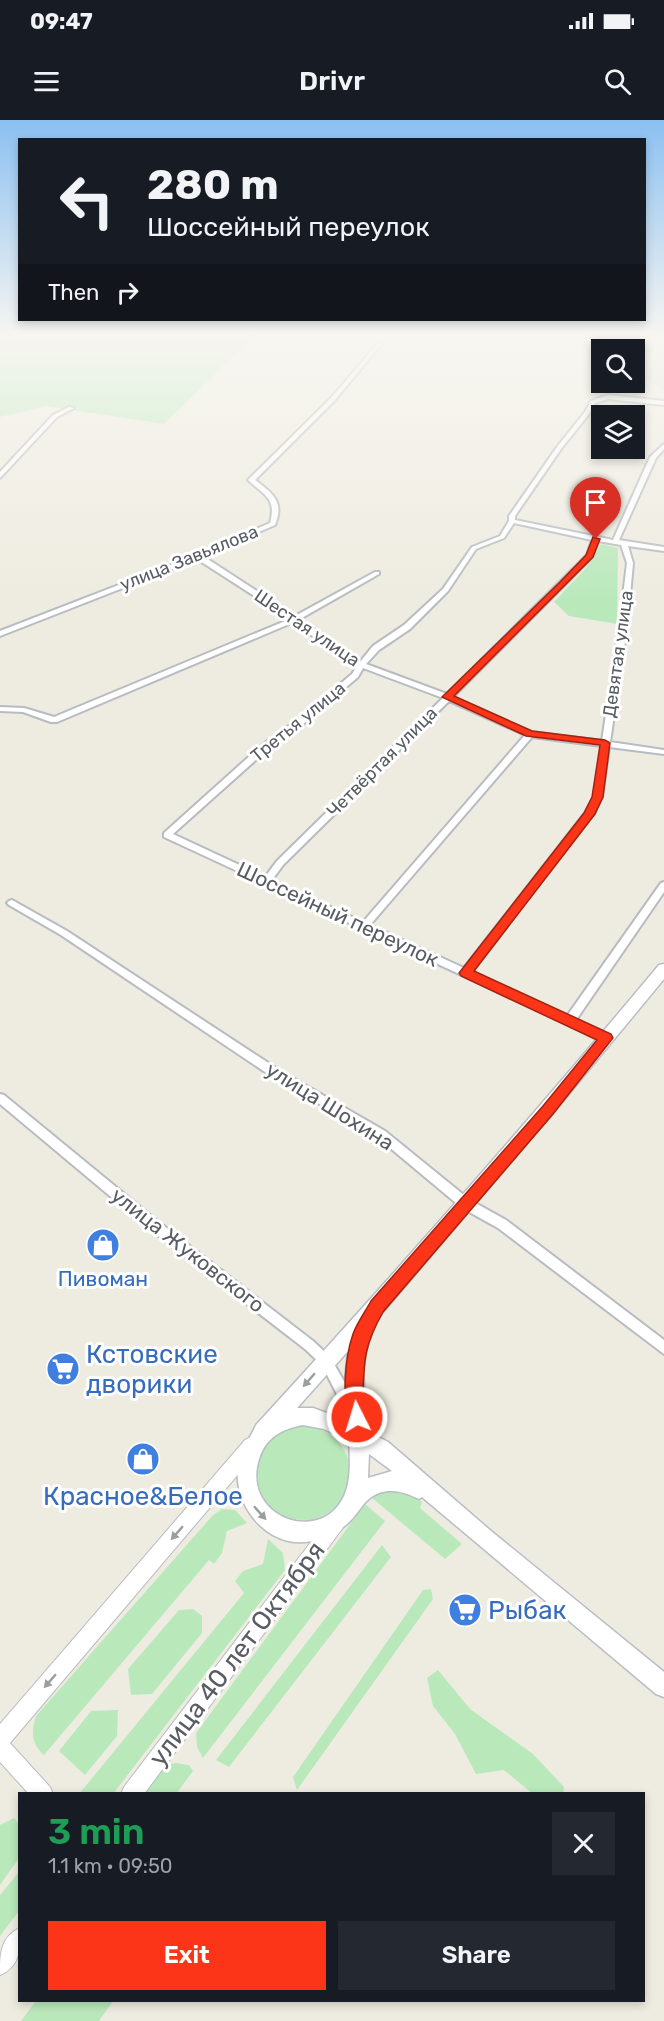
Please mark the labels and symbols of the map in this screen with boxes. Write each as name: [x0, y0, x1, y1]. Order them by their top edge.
pin: [570, 477, 621, 539]
street label: улица Завьялова: [117, 520, 261, 596]
street label: Шестая улица: [250, 585, 364, 671]
street label: Девятая улица: [598, 589, 638, 719]
street label: Третья улица: [246, 677, 350, 767]
street label: Четвёртая улица: [322, 702, 442, 822]
street label: Шоссейный переулок: [233, 856, 443, 972]
street label: улица Шохина: [261, 1057, 399, 1155]
street label: улица Жуковского: [106, 1182, 270, 1318]
shop icon: Пивоман: [85, 1227, 121, 1263]
place label: Пивоман: [58, 1266, 148, 1291]
place label: Кстовские дворики: [86, 1339, 218, 1400]
supermarket icon: Кстовские дворики: [45, 1351, 81, 1387]
one-way arrow: [303, 1372, 316, 1387]
position arrow: [325, 1385, 389, 1449]
shop icon: Красное&Белое: [125, 1441, 161, 1477]
place label: Красное&Белое: [43, 1481, 243, 1512]
one-way arrow: [253, 1505, 266, 1520]
one-way arrow: [171, 1525, 184, 1540]
street label: улица 40 лет Октября: [142, 1536, 332, 1772]
supermarket icon: Рыбак: [447, 1592, 483, 1628]
place label: Рыбак: [488, 1595, 567, 1626]
one-way arrow: [44, 1673, 57, 1689]

